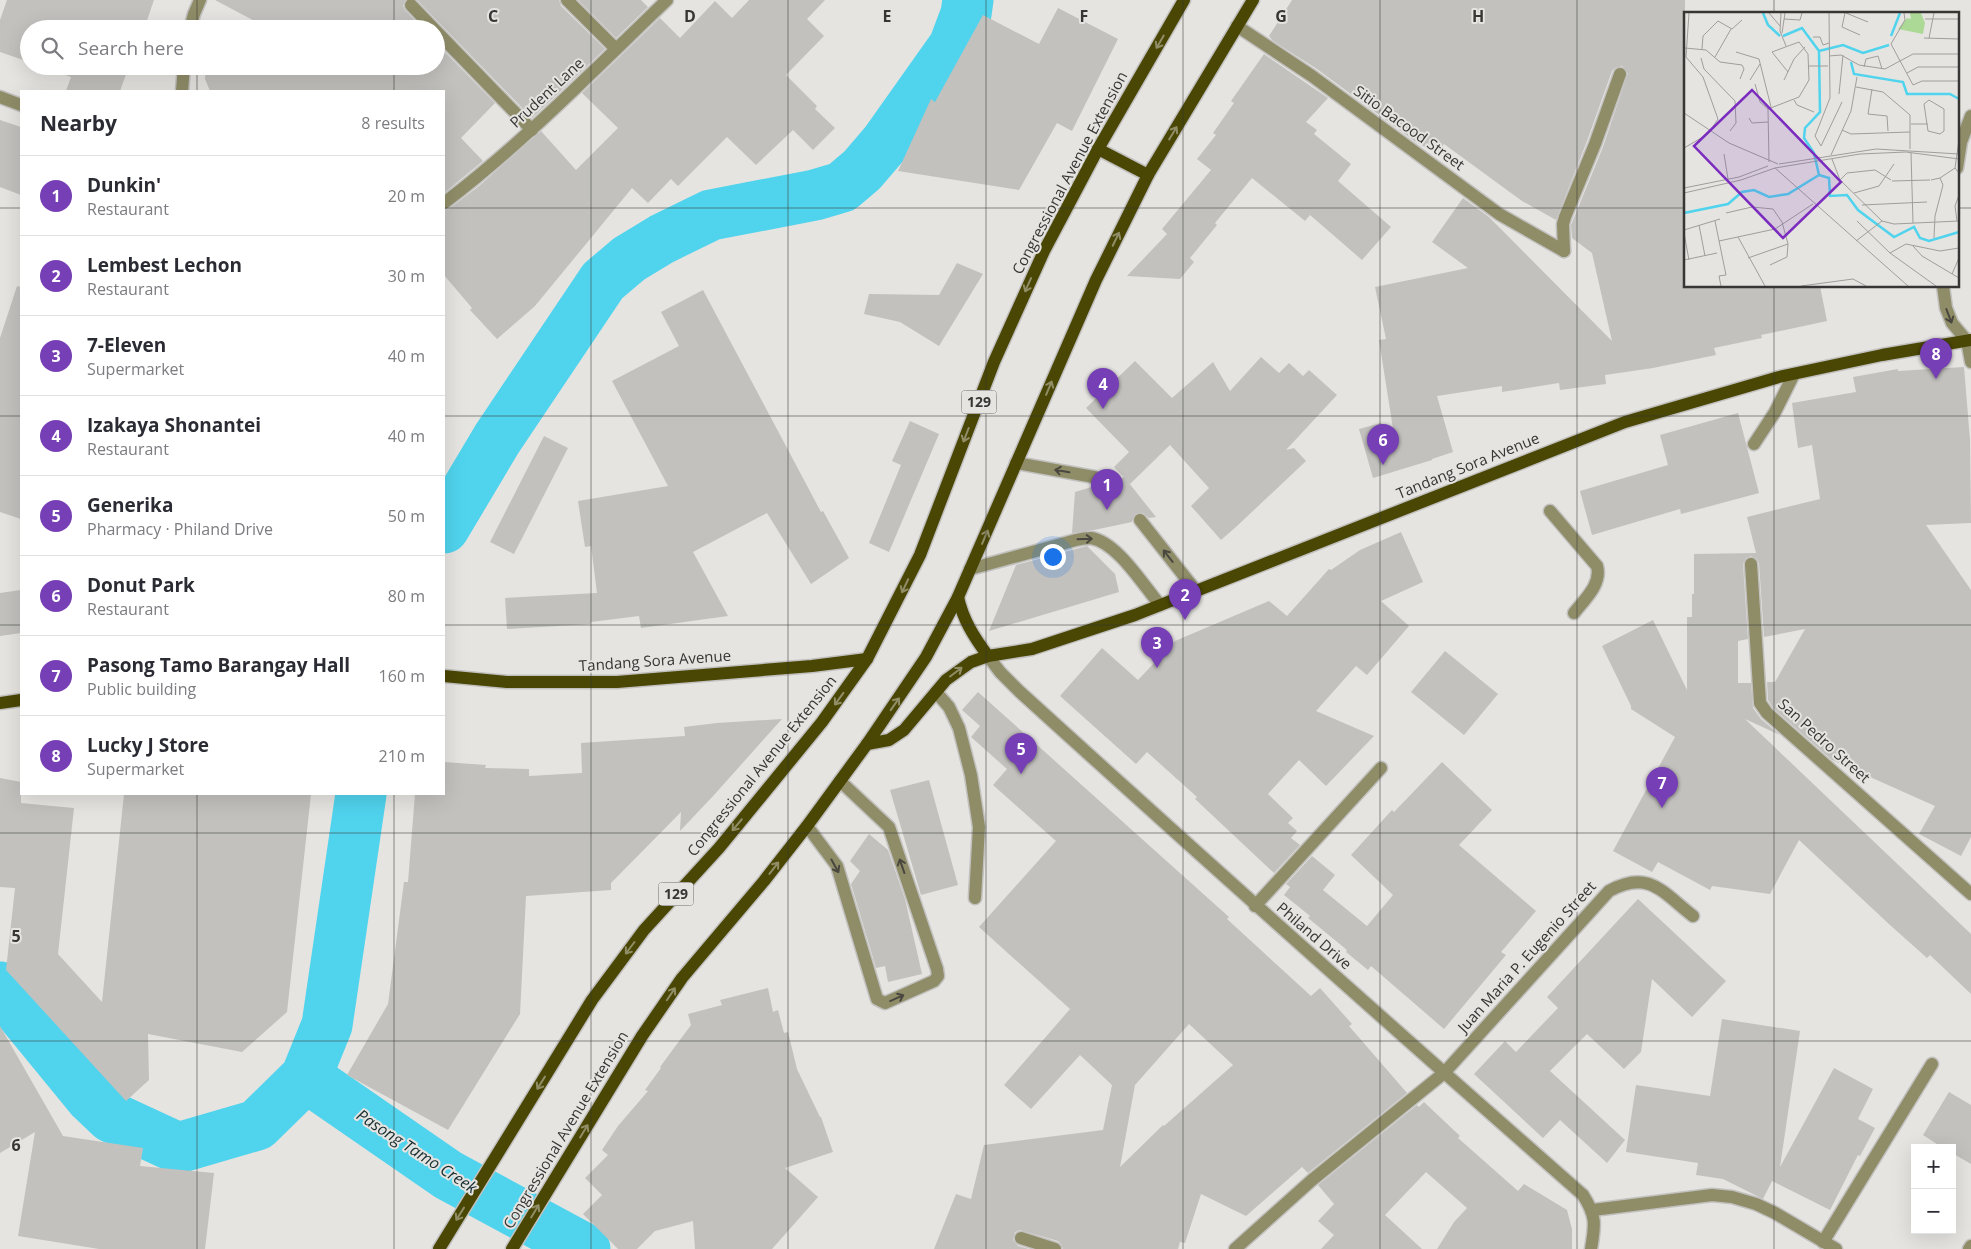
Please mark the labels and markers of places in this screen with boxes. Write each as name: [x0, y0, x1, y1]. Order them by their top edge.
pin: 8: [1920, 338, 1952, 379]
pin: 4: [1087, 368, 1119, 409]
pin: 6: [1367, 424, 1399, 465]
pin: 1: [1091, 469, 1123, 510]
pin: 2: [1169, 579, 1201, 620]
pin: 3: [1141, 627, 1173, 668]
pin: 5: [1005, 733, 1037, 774]
pin: 7: [1646, 767, 1678, 808]

